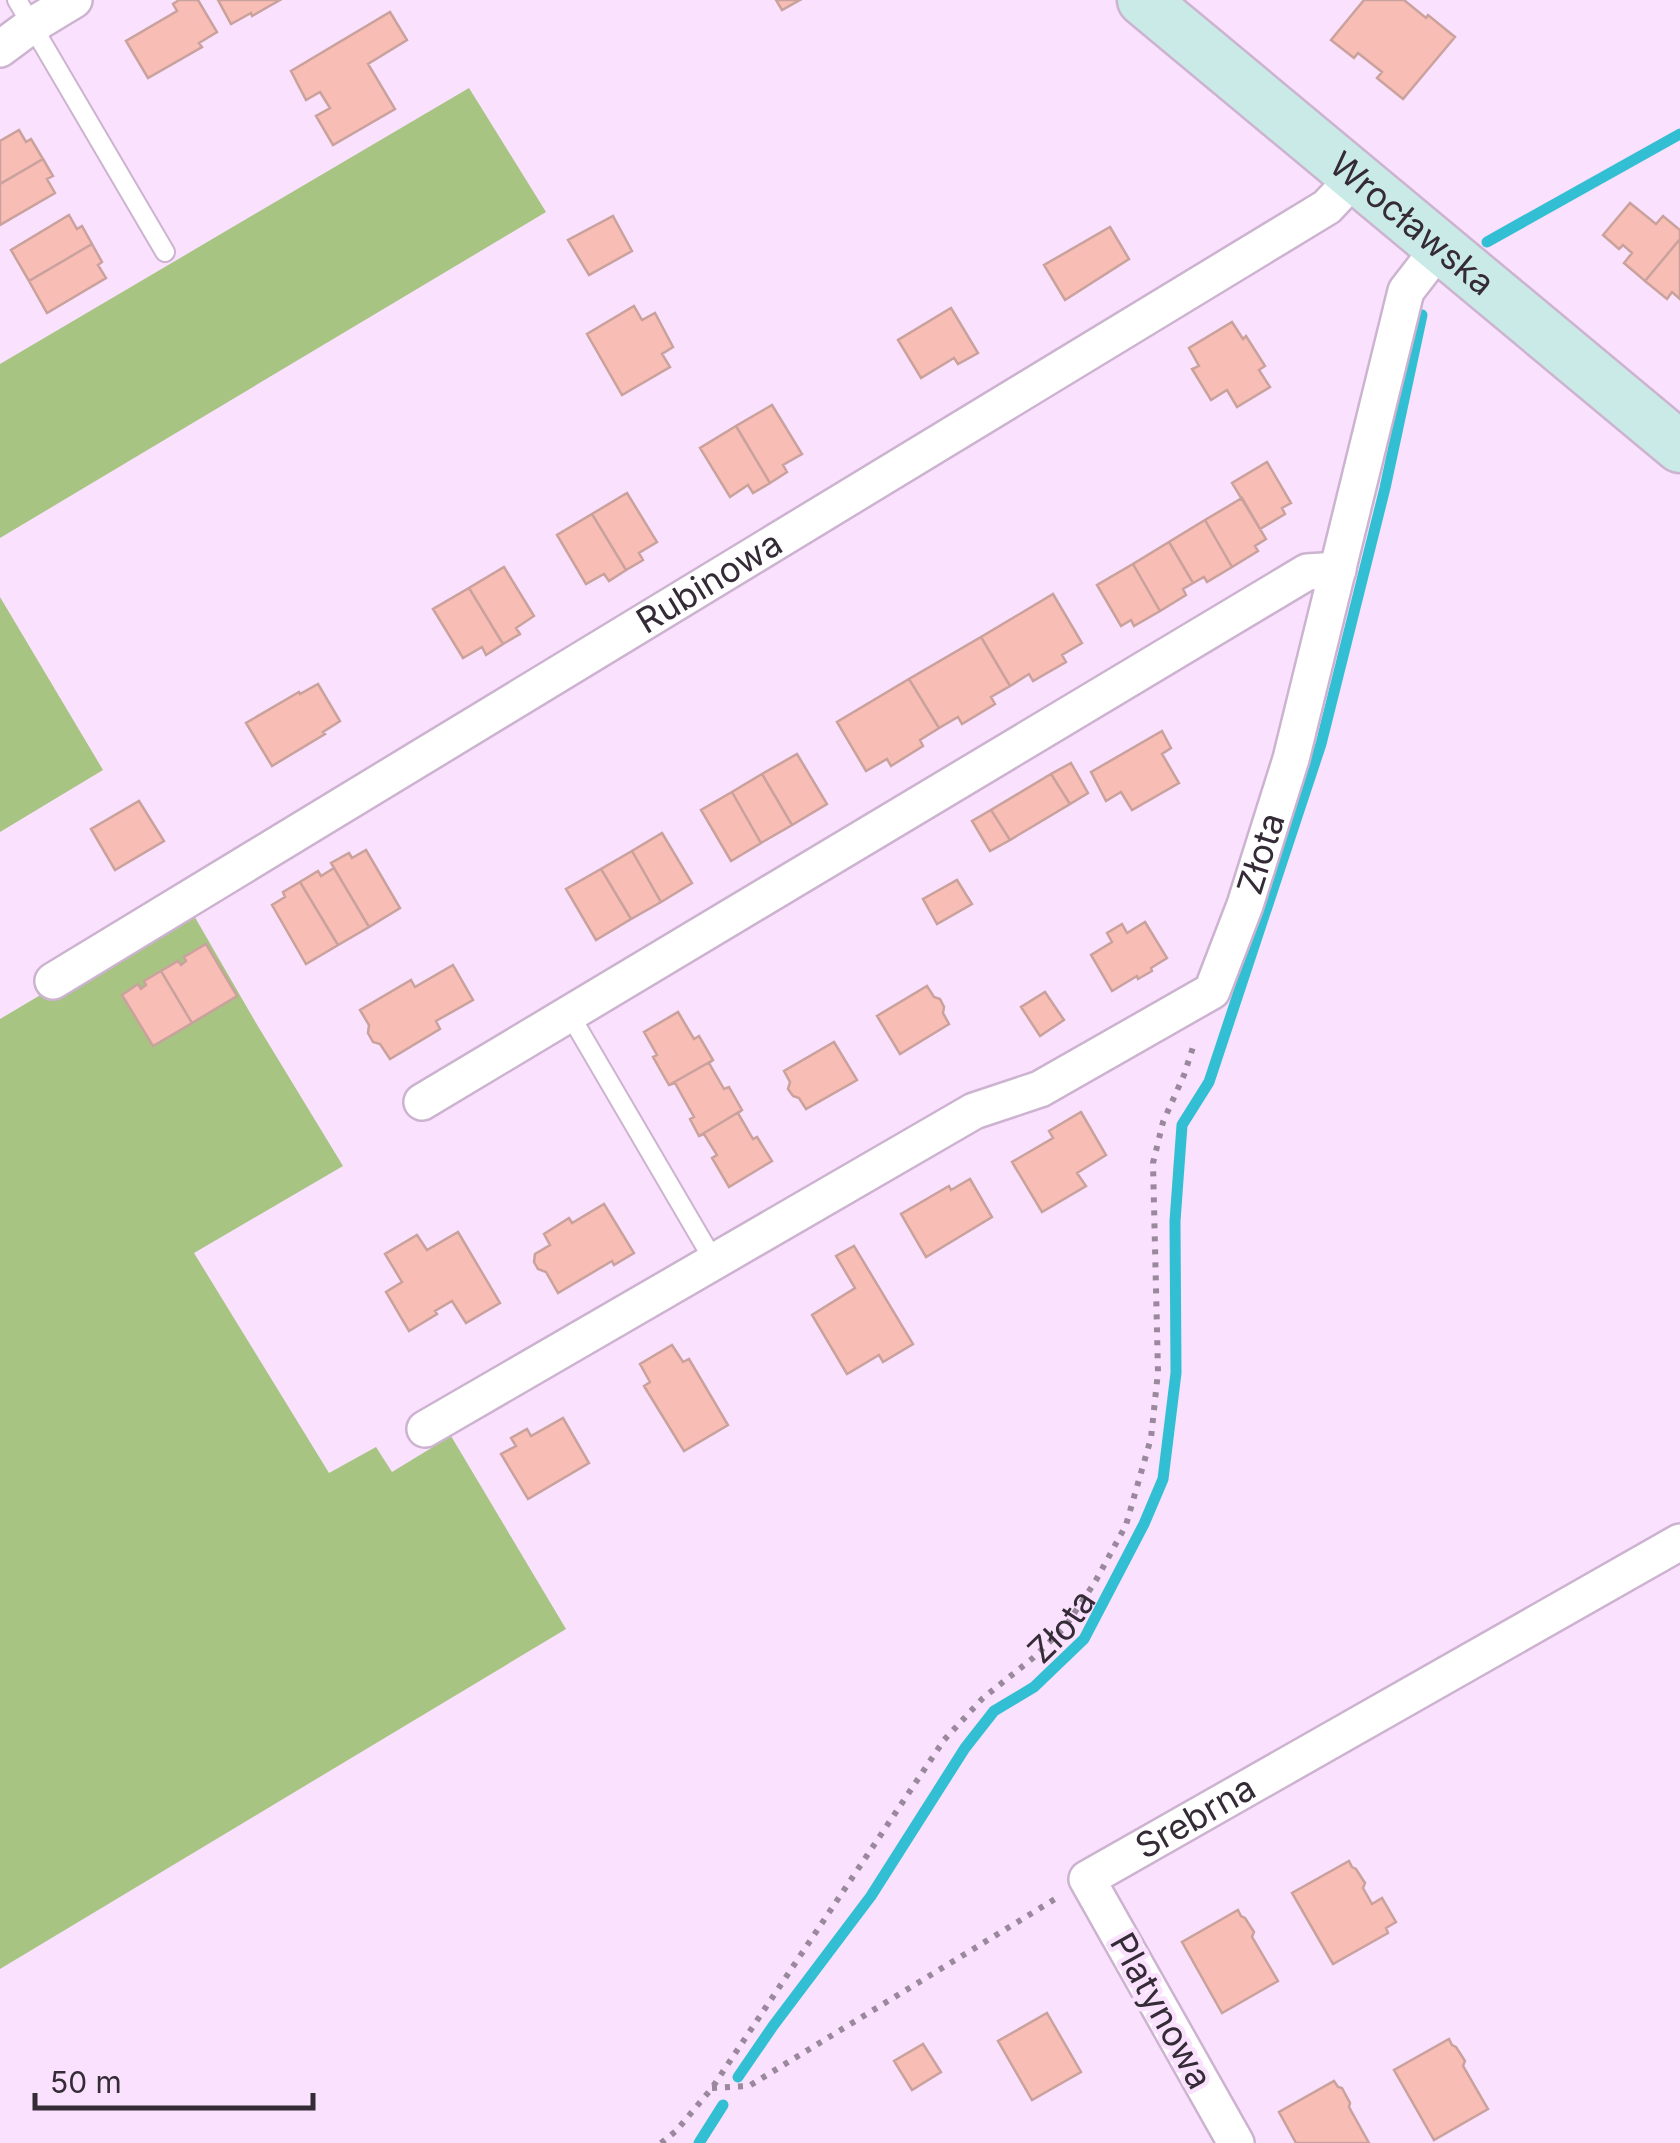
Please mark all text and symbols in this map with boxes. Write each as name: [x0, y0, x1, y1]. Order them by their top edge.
street label: Wrocławska: [1322, 143, 1503, 304]
street label: Rubinowa: [628, 521, 789, 642]
street label: Złota: [1228, 807, 1293, 899]
street label: Złota: [1019, 1582, 1104, 1671]
street label: Srebrna: [1128, 1766, 1262, 1867]
street label: Platynowa: [1102, 1925, 1222, 2096]
scale bar: [35, 2048, 312, 2110]
text: 50 m: [50, 2064, 122, 2100]

